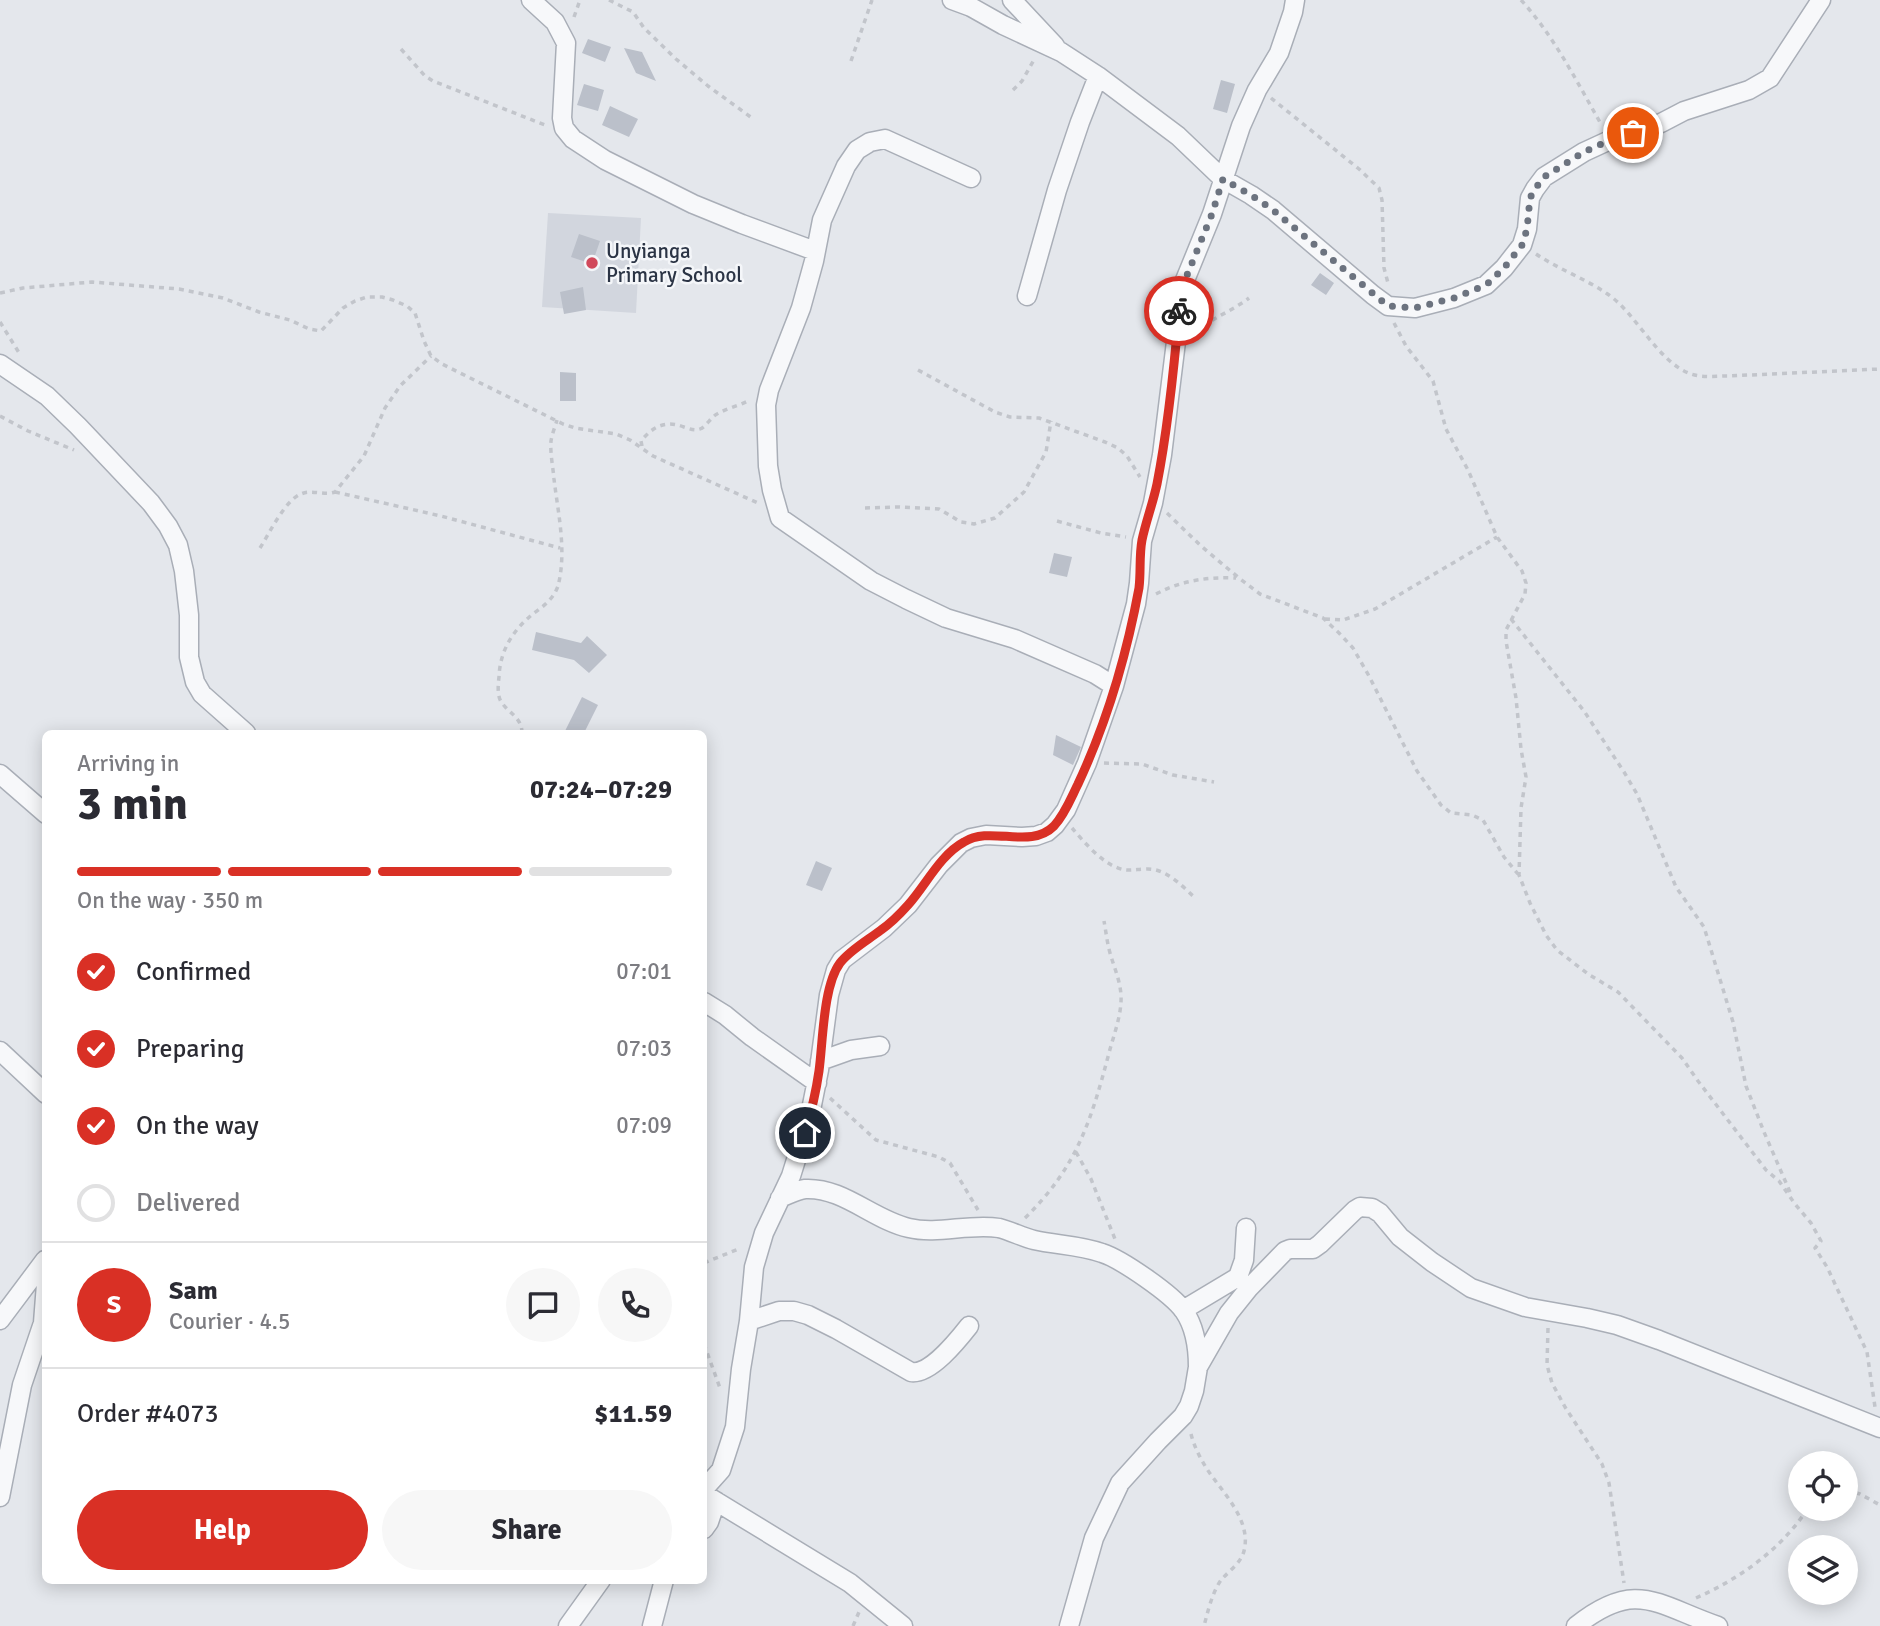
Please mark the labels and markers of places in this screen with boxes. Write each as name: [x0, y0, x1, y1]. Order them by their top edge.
pin: [1603, 103, 1663, 163]
place label: Unyianga Primary School: [606, 238, 742, 288]
marker: Unyianga Primary School: [584, 255, 600, 271]
pin: [775, 1103, 835, 1163]

